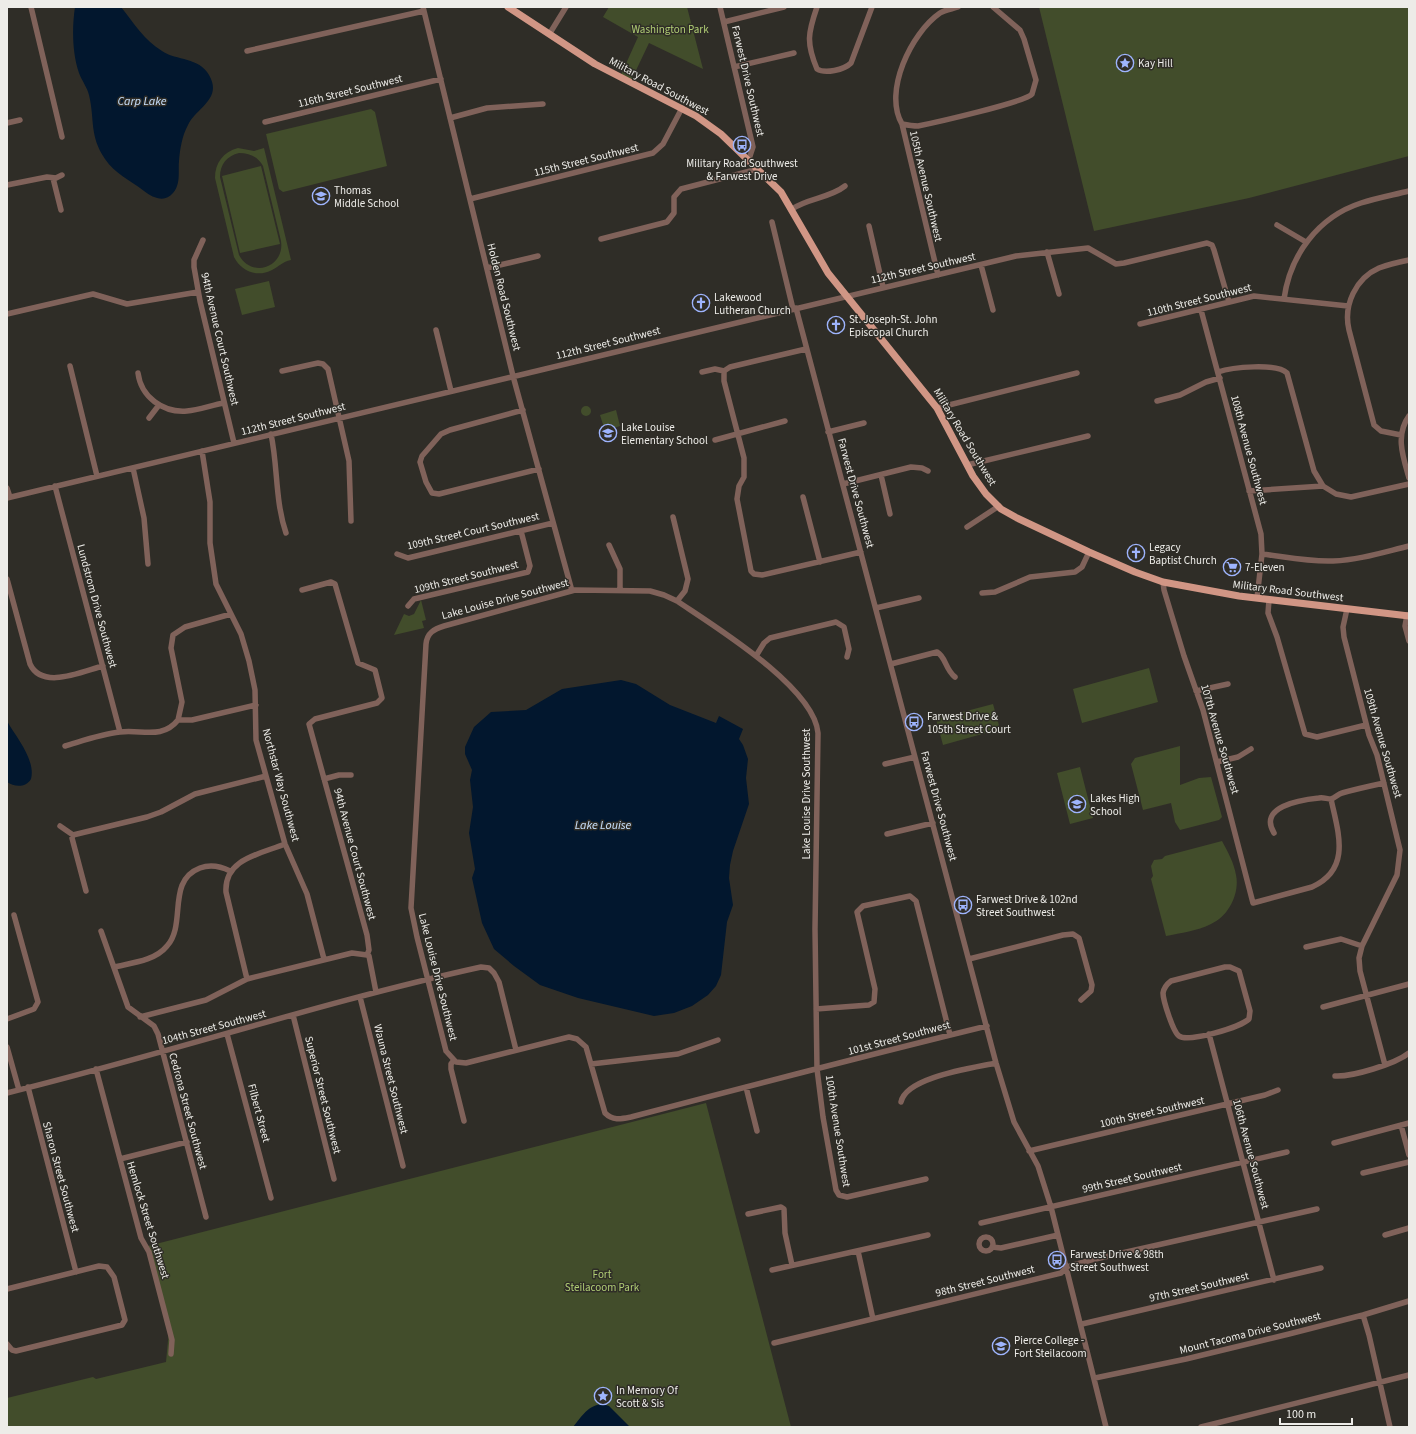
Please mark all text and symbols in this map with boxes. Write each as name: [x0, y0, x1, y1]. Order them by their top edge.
park label: Washington Park: [631, 22, 709, 37]
street label: Farwest Drive Southwest: [728, 24, 768, 138]
street label: Military Road Southwest: [606, 53, 712, 119]
place icon: Kay Hill: [1115, 53, 1135, 73]
place label: Kay Hill: [1138, 56, 1173, 71]
street label: 116th Street Southwest: [296, 71, 404, 111]
water label: Carp Lake: [117, 93, 167, 110]
street label: 105th Avenue Southwest: [906, 129, 946, 243]
bus stop icon: Military Road Southwest & Farwest Drive: [732, 135, 752, 155]
street label: 115th Street Southwest: [532, 140, 640, 180]
place label: Military Road Southwest & Farwest Drive: [686, 156, 798, 184]
place label: Thomas Middle School: [334, 183, 399, 211]
school or university icon: Thomas Middle School: [311, 186, 331, 206]
street label: Holden Road Southwest: [483, 242, 525, 353]
street label: 112th Street Southwest: [869, 249, 977, 287]
street label: 94th Avenue Court Southwest: [197, 271, 243, 407]
street label: 110th Street Southwest: [1145, 280, 1253, 320]
place label: Lakewood Lutheran Church: [714, 290, 791, 318]
church icon: Lakewood Lutheran Church: [691, 293, 711, 313]
place label: St. Joseph-St. John Episcopal Church: [849, 312, 938, 340]
church icon: St. Joseph-St. John Episcopal Church: [826, 315, 846, 335]
street label: 112th Street Southwest: [554, 323, 662, 363]
street label: Military Road Southwest: [930, 385, 1000, 489]
street label: 108th Avenue Southwest: [1227, 393, 1271, 507]
street label: 112th Street Southwest: [239, 399, 347, 439]
place label: Lake Louise Elementary School: [621, 420, 708, 448]
school or university icon: Lake Louise Elementary School: [598, 423, 618, 443]
street label: Farwest Drive Southwest: [834, 436, 878, 550]
street label: 109th Street Court Southwest: [406, 508, 541, 553]
place label: Legacy Baptist Church: [1149, 540, 1217, 568]
street label: Lundstrom Drive Southwest: [73, 543, 121, 670]
church icon: Legacy Baptist Church: [1126, 543, 1146, 563]
street label: 109th Street Southwest: [412, 557, 520, 597]
supermarket icon: 7-Eleven: [1222, 557, 1242, 577]
place label: 7-Eleven: [1245, 560, 1285, 575]
street label: Lake Louise Drive Southwest: [440, 575, 570, 623]
street label: Military Road Southwest: [1232, 577, 1344, 605]
street label: 107th Avenue Southwest: [1197, 682, 1243, 796]
street label: 109th Avenue Southwest: [1360, 686, 1406, 800]
place label: Farwest Drive & 105th Street Court: [927, 709, 1011, 737]
bus stop icon: Farwest Drive & 105th Street Court: [904, 712, 924, 732]
street label: Northstar Way Southwest: [259, 727, 303, 843]
street label: Lake Louise Drive Southwest: [799, 728, 814, 859]
street label: Farwest Drive Southwest: [917, 749, 961, 863]
street label: 94th Avenue Court Southwest: [330, 786, 380, 922]
place label: Lakes High School: [1090, 791, 1140, 819]
school or university icon: Lakes High School: [1067, 794, 1087, 814]
water label: Lake Louise: [575, 817, 632, 834]
place label: Farwest Drive & 102nd Street Southwest: [976, 892, 1078, 920]
bus stop icon: Farwest Drive & 102nd Street Southwest: [953, 895, 973, 915]
street label: Lake Louise Drive Southwest: [415, 912, 461, 1043]
street label: 104th Street Southwest: [160, 1006, 268, 1048]
street label: 101st Street Southwest: [846, 1017, 952, 1059]
street label: Wauna Street Southwest: [370, 1023, 412, 1136]
street label: Superior Street Southwest: [301, 1035, 345, 1156]
street label: Cedrona Street Southwest: [165, 1051, 211, 1171]
street label: 100th Avenue Southwest: [822, 1074, 854, 1188]
street label: Filbert Street: [244, 1082, 274, 1144]
street label: 100th Street Southwest: [1098, 1093, 1206, 1131]
street label: 106th Avenue Southwest: [1229, 1097, 1273, 1211]
street label: Sharon Street Southwest: [39, 1120, 83, 1234]
street label: 99th Street Southwest: [1081, 1159, 1183, 1197]
street label: Hemlock Street Southwest: [123, 1160, 173, 1281]
place label: Farwest Drive & 98th Street Southwest: [1070, 1247, 1164, 1275]
bus stop icon: Farwest Drive & 98th Street Southwest: [1047, 1250, 1067, 1270]
street label: 98th Street Southwest: [934, 1261, 1036, 1301]
park label: Fort Steilacoom Park: [565, 1267, 640, 1295]
street label: 97th Street Southwest: [1148, 1268, 1250, 1306]
street label: Mount Tacoma Drive Southwest: [1178, 1308, 1322, 1358]
place label: Pierce College - Fort Steilacoom: [1014, 1333, 1087, 1361]
school or university icon: Pierce College - Fort Steilacoom: [991, 1336, 1011, 1356]
place label: In Memory Of Scott & Sis: [616, 1383, 678, 1411]
place icon: In Memory Of Scott & Sis: [593, 1386, 613, 1406]
scale bar: [1280, 1400, 1352, 1426]
text: 100 m: [1286, 1406, 1316, 1423]

